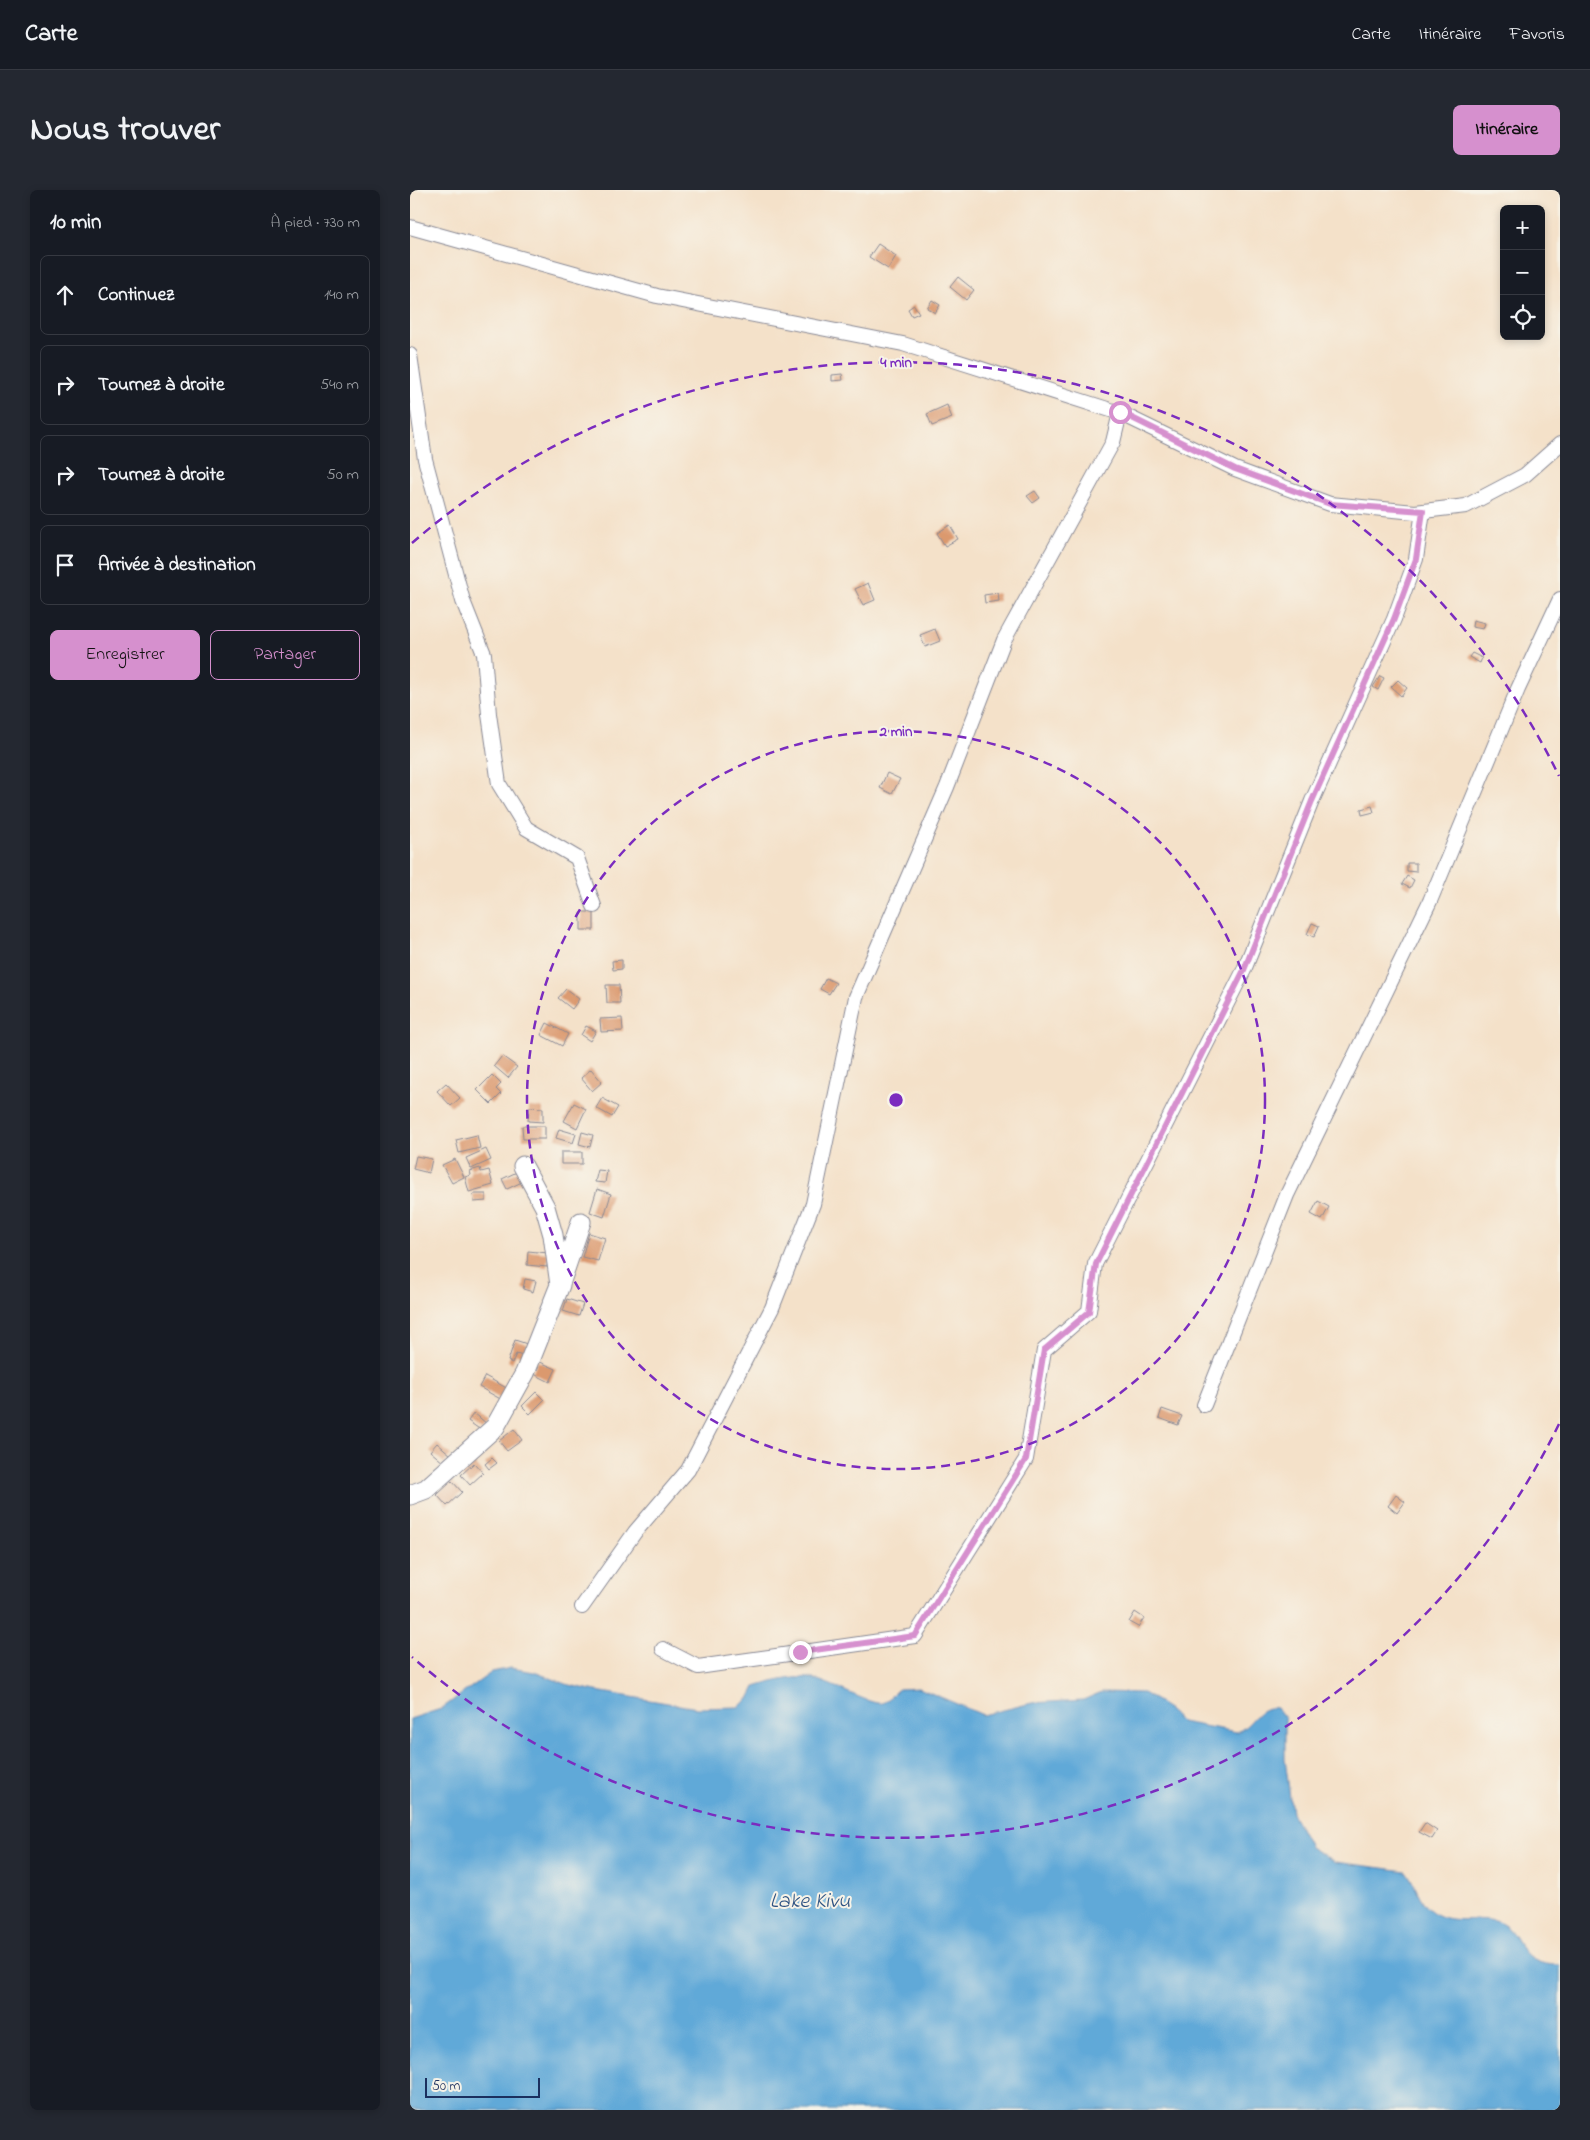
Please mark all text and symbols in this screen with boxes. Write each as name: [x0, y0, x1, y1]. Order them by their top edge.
text: Carte: [25, 17, 77, 52]
text: Carte: [1351, 22, 1391, 48]
text: Itinéraire: [1419, 22, 1481, 48]
text: Favoris: [1509, 22, 1565, 48]
text: Nous trouver: [30, 105, 220, 156]
button: Itinéraire: [1453, 105, 1560, 155]
map controls: [1500, 205, 1545, 340]
button: +: [1500, 205, 1545, 250]
text: 10 min: [50, 208, 101, 238]
text: À pied · 730 m: [270, 211, 360, 235]
button: −: [1500, 250, 1545, 295]
icon: ahead: [51, 281, 79, 309]
text: Continuez: [98, 282, 174, 309]
text: 140 m: [324, 283, 359, 307]
button: locate: [1500, 295, 1545, 340]
text: 4 min: [879, 352, 912, 374]
icon: right: [51, 371, 79, 399]
text: Tournez à droite: [98, 372, 224, 399]
text: 540 m: [320, 373, 359, 397]
route start: [1109, 401, 1132, 424]
icon: right: [51, 461, 79, 489]
text: Tournez à droite: [98, 462, 224, 489]
text: 50 m: [327, 463, 359, 487]
icon: arrive: [51, 551, 79, 579]
text: Arrivée à destination: [98, 552, 256, 579]
button: Enregistrer: [50, 630, 200, 680]
button: Partager: [210, 630, 360, 680]
text: 2 min: [879, 721, 913, 743]
centre of rings: [887, 1091, 905, 1109]
route end: [789, 1641, 812, 1664]
water label: Lake Kivu: [770, 1886, 851, 1918]
scale bar: [425, 2075, 540, 2098]
text: 50 m: [432, 2076, 460, 2097]

